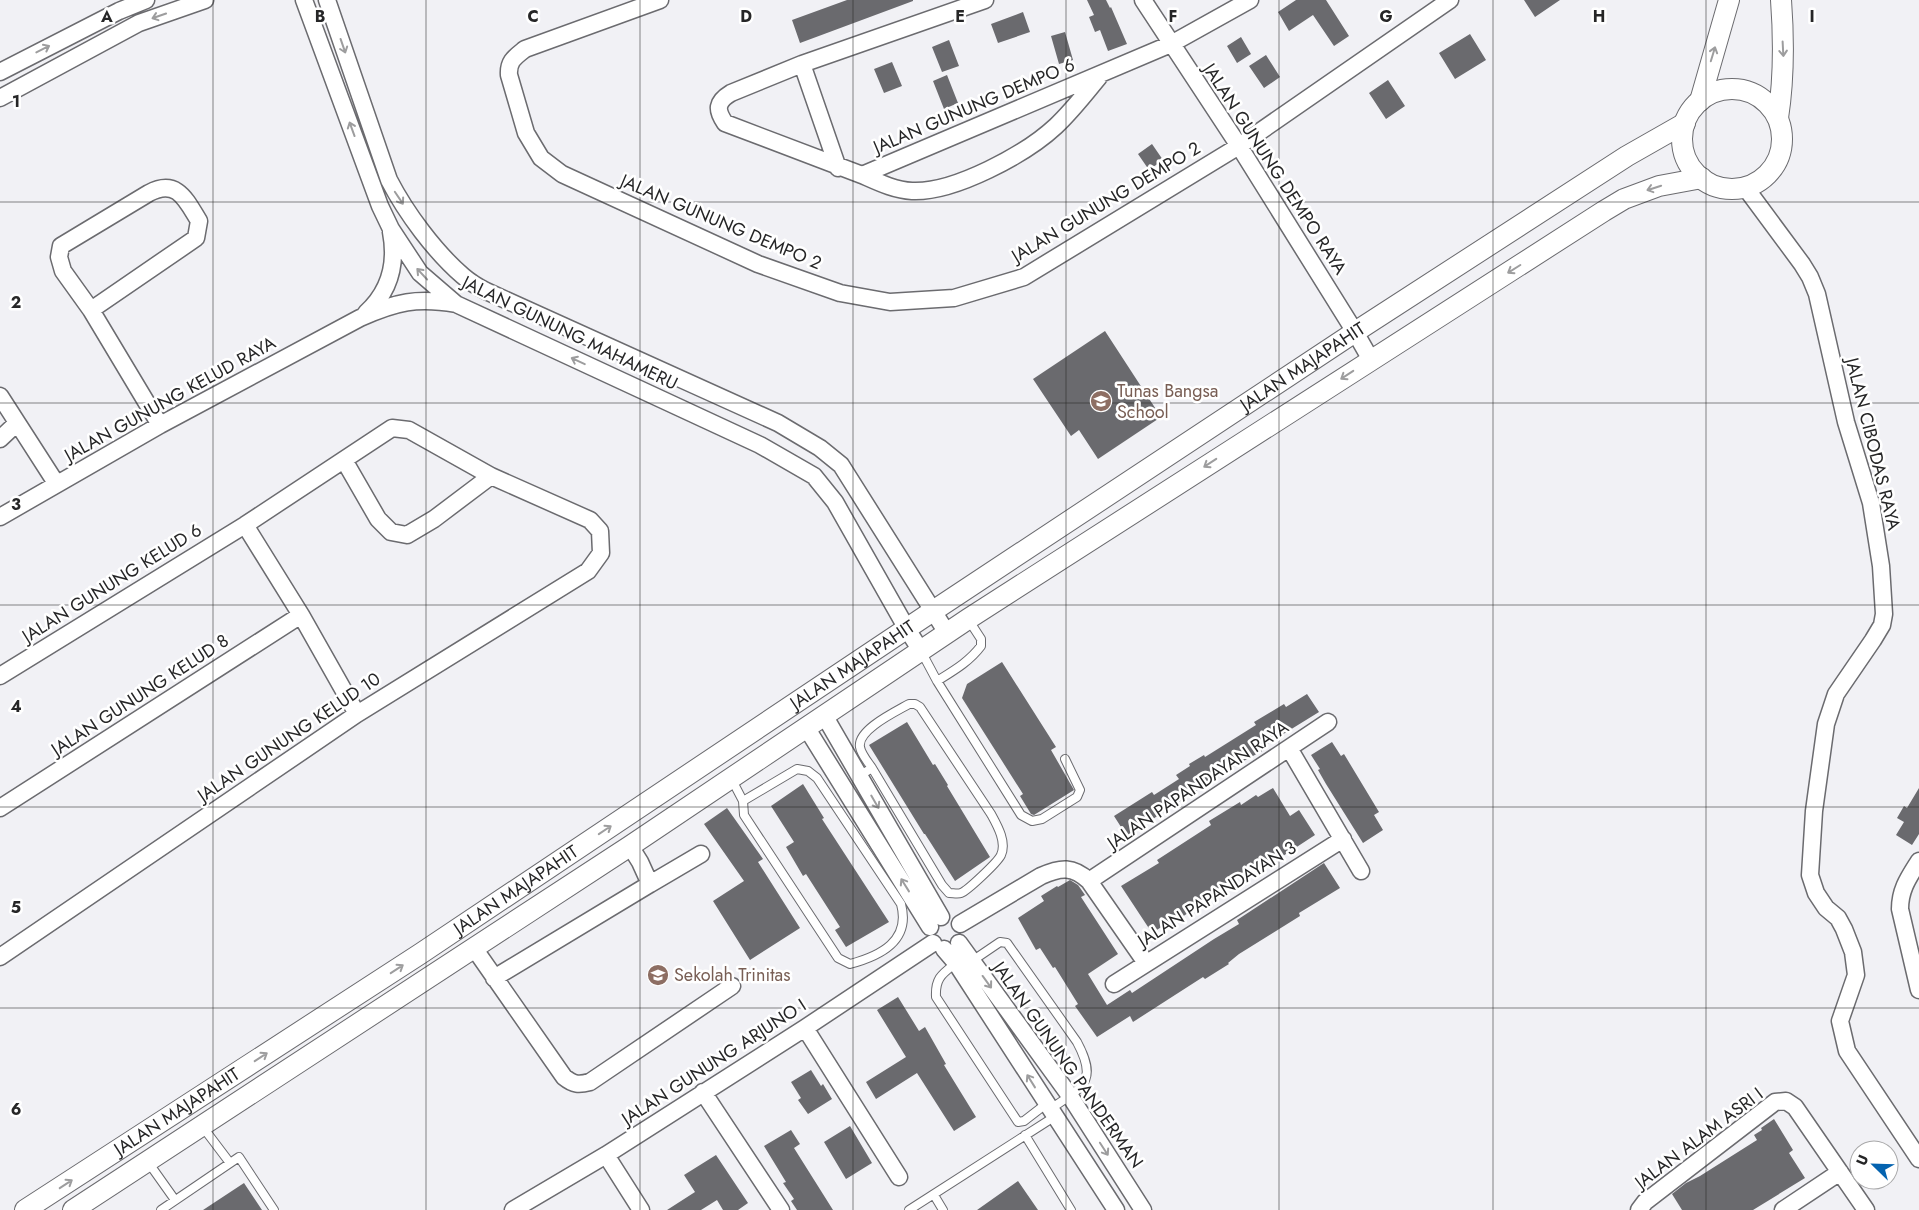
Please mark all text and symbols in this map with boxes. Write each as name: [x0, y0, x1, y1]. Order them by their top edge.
text: A: [100, 5, 113, 28]
text: B: [315, 5, 325, 28]
text: C: [527, 5, 539, 28]
text: D: [740, 5, 752, 28]
text: E: [955, 5, 965, 28]
text: F: [1169, 5, 1177, 28]
text: G: [1379, 5, 1393, 28]
text: H: [1593, 5, 1605, 28]
text: I: [1809, 5, 1815, 28]
one-way arrow: [152, 12, 167, 21]
one-way arrow: [338, 38, 348, 54]
one-way arrow: [1778, 40, 1787, 56]
one-way arrow: [35, 44, 50, 54]
one-way arrow: [1708, 46, 1718, 62]
street label: JALAN GUNUNG DEMPO 6: [867, 52, 1079, 161]
street label: JALAN GUNUNG DEMPO RAYA: [1196, 57, 1353, 280]
text: 1: [12, 90, 20, 113]
one-way arrow: [347, 122, 356, 137]
street label: JALAN GUNUNG DEMPO 2: [1005, 135, 1205, 270]
street label: JALAN GUNUNG DEMPO 2: [615, 167, 826, 276]
one-way arrow: [1647, 184, 1662, 193]
one-way arrow: [394, 191, 404, 205]
one-way arrow: [1507, 264, 1521, 274]
one-way arrow: [417, 267, 428, 280]
street label: JALAN GUNUNG MAHAMERU: [456, 269, 682, 397]
text: 2: [11, 291, 21, 314]
street label: JALAN MAJAPAHIT: [1233, 315, 1371, 419]
street label: JALAN GUNUNG KELUD RAYA: [58, 330, 280, 469]
street label: JALAN CIBODAS RAYA: [1839, 353, 1907, 533]
one-way arrow: [571, 356, 586, 366]
one-way arrow: [1341, 370, 1355, 380]
place label: Tunas Bangsa School: [1117, 378, 1218, 425]
school or university icon: Tunas Bangsa School: [1089, 389, 1113, 413]
one-way arrow: [1204, 458, 1218, 468]
text: 3: [11, 493, 21, 516]
street label: JALAN GUNUNG KELUD 6: [16, 517, 207, 650]
street label: JALAN MAJAPAHIT: [783, 613, 921, 717]
street label: JALAN GUNUNG KELUD 8: [45, 628, 234, 763]
street label: JALAN GUNUNG KELUD 10: [191, 666, 386, 809]
text: 4: [10, 695, 22, 718]
street label: JALAN PAPANDAYAN RAYA: [1100, 714, 1294, 857]
one-way arrow: [870, 795, 880, 809]
one-way arrow: [598, 825, 612, 835]
street label: JALAN PAPANDAYAN 3: [1131, 834, 1301, 954]
street label: JALAN MAJAPAHIT: [447, 838, 584, 942]
one-way arrow: [899, 879, 909, 893]
text: 5: [11, 896, 21, 919]
street label: JALAN GUNUNG PANDERMAN: [985, 955, 1149, 1174]
place label: Sekolah Trinitas: [674, 962, 790, 988]
school or university icon: Sekolah Trinitas: [646, 963, 670, 987]
one-way arrow: [390, 964, 404, 974]
one-way arrow: [982, 975, 993, 988]
street label: JALAN GUNUNG ARJUNO I: [615, 992, 811, 1133]
one-way arrow: [254, 1052, 268, 1063]
street label: JALAN MAJAPAHIT: [107, 1061, 245, 1163]
one-way arrow: [1026, 1074, 1036, 1088]
street label: JALAN ALAM ASRI I: [1628, 1081, 1769, 1196]
text: 6: [11, 1098, 21, 1121]
north arrow: [1849, 1140, 1899, 1190]
one-way arrow: [1099, 1142, 1109, 1156]
text: U: [1851, 1151, 1873, 1168]
one-way arrow: [58, 1178, 72, 1188]

